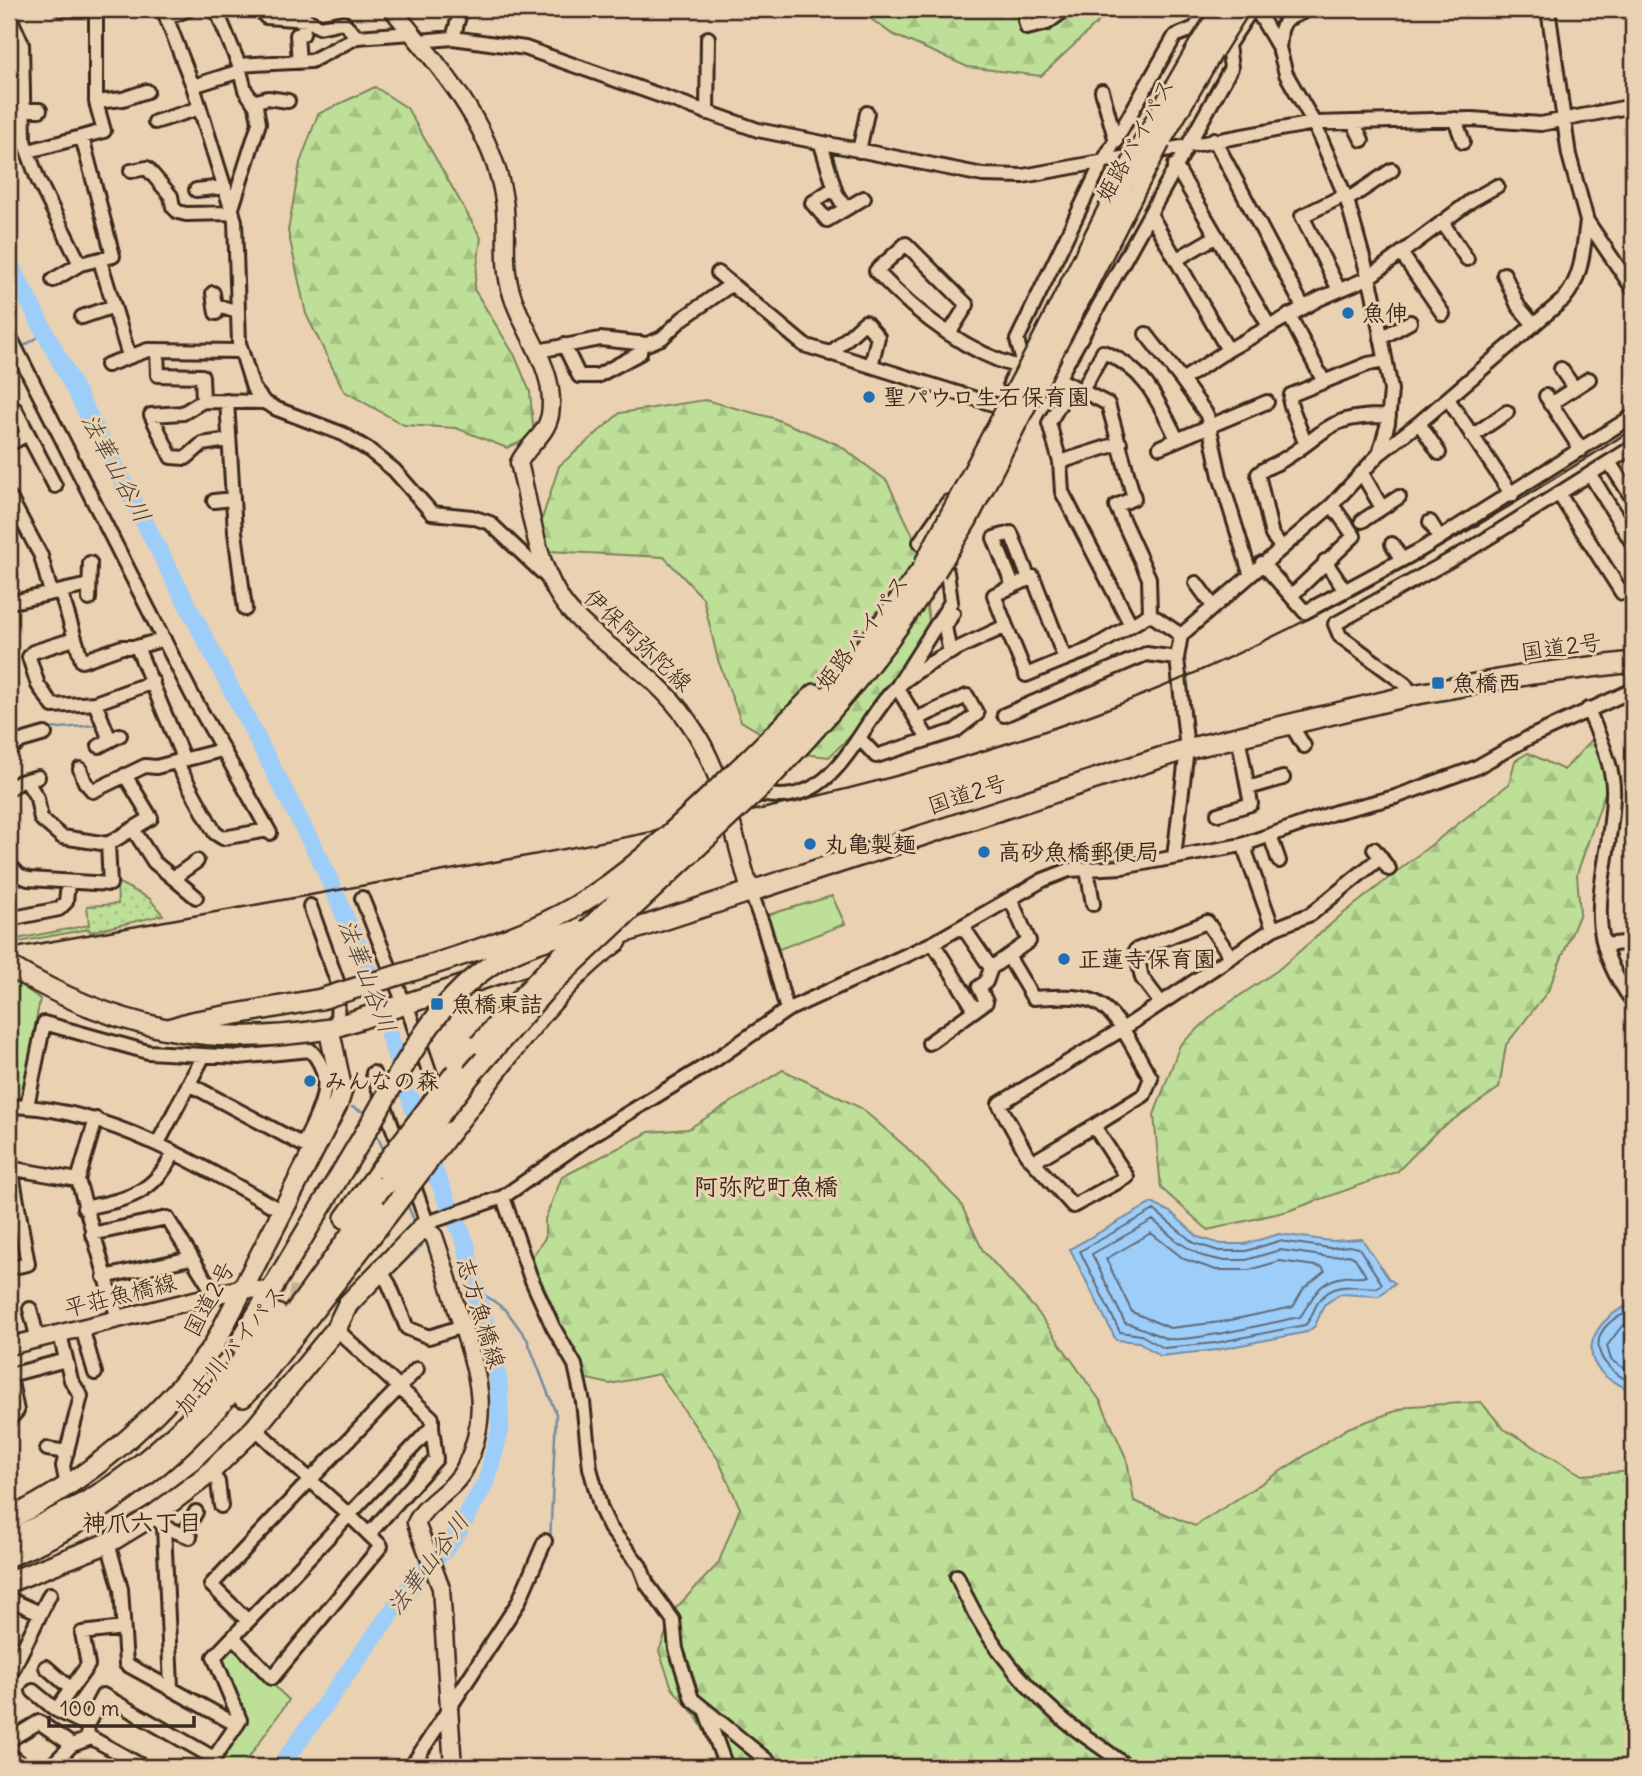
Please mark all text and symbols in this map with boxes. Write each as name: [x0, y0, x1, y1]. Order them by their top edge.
street label: 姫路バイパス: [1089, 73, 1181, 207]
place label: 魚伸: [1362, 298, 1408, 327]
marker: 魚伸: [1340, 305, 1356, 321]
place label: 聖パウロ生石保育園: [883, 382, 1090, 411]
marker: 聖パウロ生石保育園: [861, 389, 877, 405]
water label: 法華山谷川: [75, 408, 158, 528]
street label: 姫路バイパス: [809, 568, 915, 695]
street label: 伊保阿弥陀線: [578, 582, 699, 697]
street label: 国道2号: [1519, 626, 1603, 667]
place label: 魚橋西: [1452, 668, 1521, 697]
marker: 魚橋西: [1430, 675, 1446, 691]
street label: 国道2号: [924, 767, 1010, 820]
place label: 丸亀製麺: [824, 829, 916, 858]
marker: 丸亀製麺: [802, 836, 818, 852]
place label: 高砂魚橋郵便局: [998, 837, 1159, 866]
marker: 高砂魚橋郵便局: [976, 844, 992, 860]
water label: 法華山谷川: [332, 914, 403, 1037]
place label: 正蓮寺保育園: [1078, 944, 1216, 973]
marker: 正蓮寺保育園: [1056, 951, 1072, 967]
place label: 魚橋東詰: [451, 989, 543, 1018]
marker: 魚橋東詰: [429, 996, 445, 1012]
place label: みんなの森: [324, 1066, 439, 1095]
marker: みんなの森: [302, 1073, 318, 1089]
district label: 阿弥陀町魚橋: [694, 1171, 838, 1201]
street label: 志方魚橋線: [451, 1254, 512, 1372]
street label: 国道2号: [177, 1256, 241, 1342]
street label: 平荘魚橋線: [61, 1267, 179, 1322]
street label: 加古川バイパス: [168, 1278, 291, 1421]
water label: 法華山谷川: [379, 1506, 475, 1620]
district label: 神爪六丁目: [82, 1507, 202, 1537]
scale bar: [49, 1685, 194, 1729]
text: 100 m: [60, 1695, 119, 1722]

